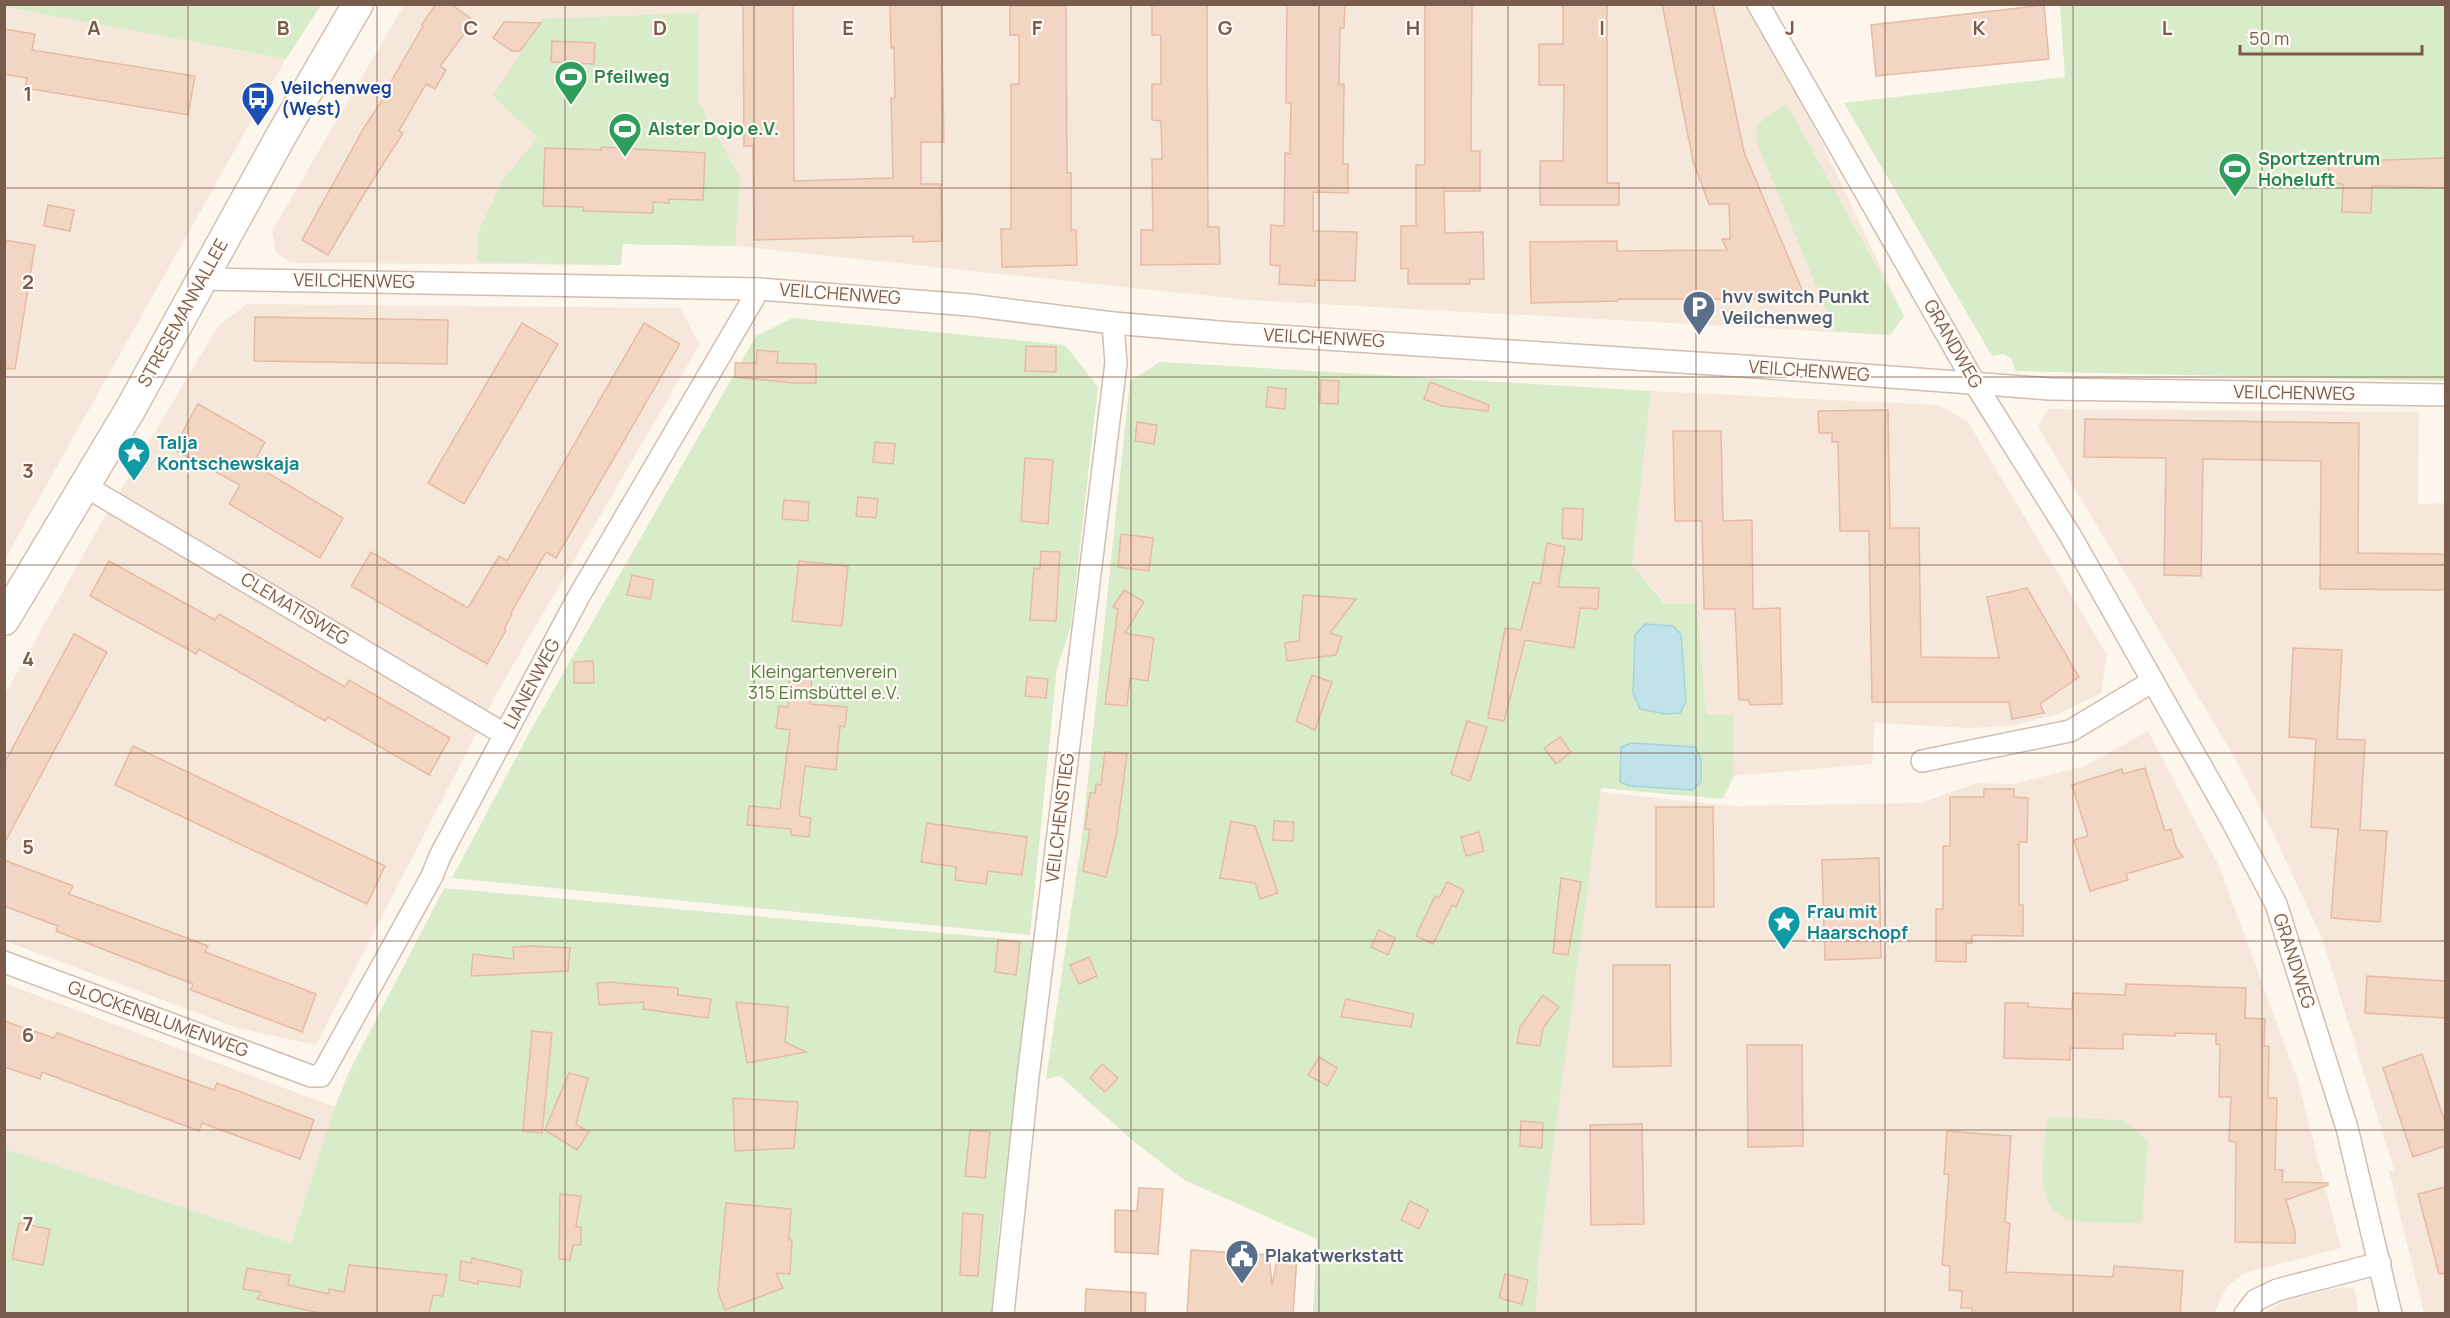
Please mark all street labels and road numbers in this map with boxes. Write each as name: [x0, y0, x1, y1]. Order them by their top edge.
street label: STRESEMANNALLEE: [131, 234, 233, 391]
street label: VEILCHENWEG: [293, 267, 415, 293]
street label: VEILCHENWEG: [779, 277, 902, 309]
street label: GRANDWEG: [1919, 295, 1989, 392]
street label: VEILCHENWEG: [1263, 322, 1386, 352]
street label: VEILCHENWEG: [1748, 354, 1871, 386]
street label: VEILCHENWEG: [2233, 379, 2355, 405]
street label: CLEMATISWEG: [237, 566, 355, 650]
street label: LIANENWEG: [497, 634, 565, 733]
street label: VEILCHENSTIEG: [1039, 751, 1079, 884]
street label: GRANDWEG: [2268, 910, 2322, 1012]
street label: GLOCKENBLUMENWEG: [65, 974, 252, 1062]

